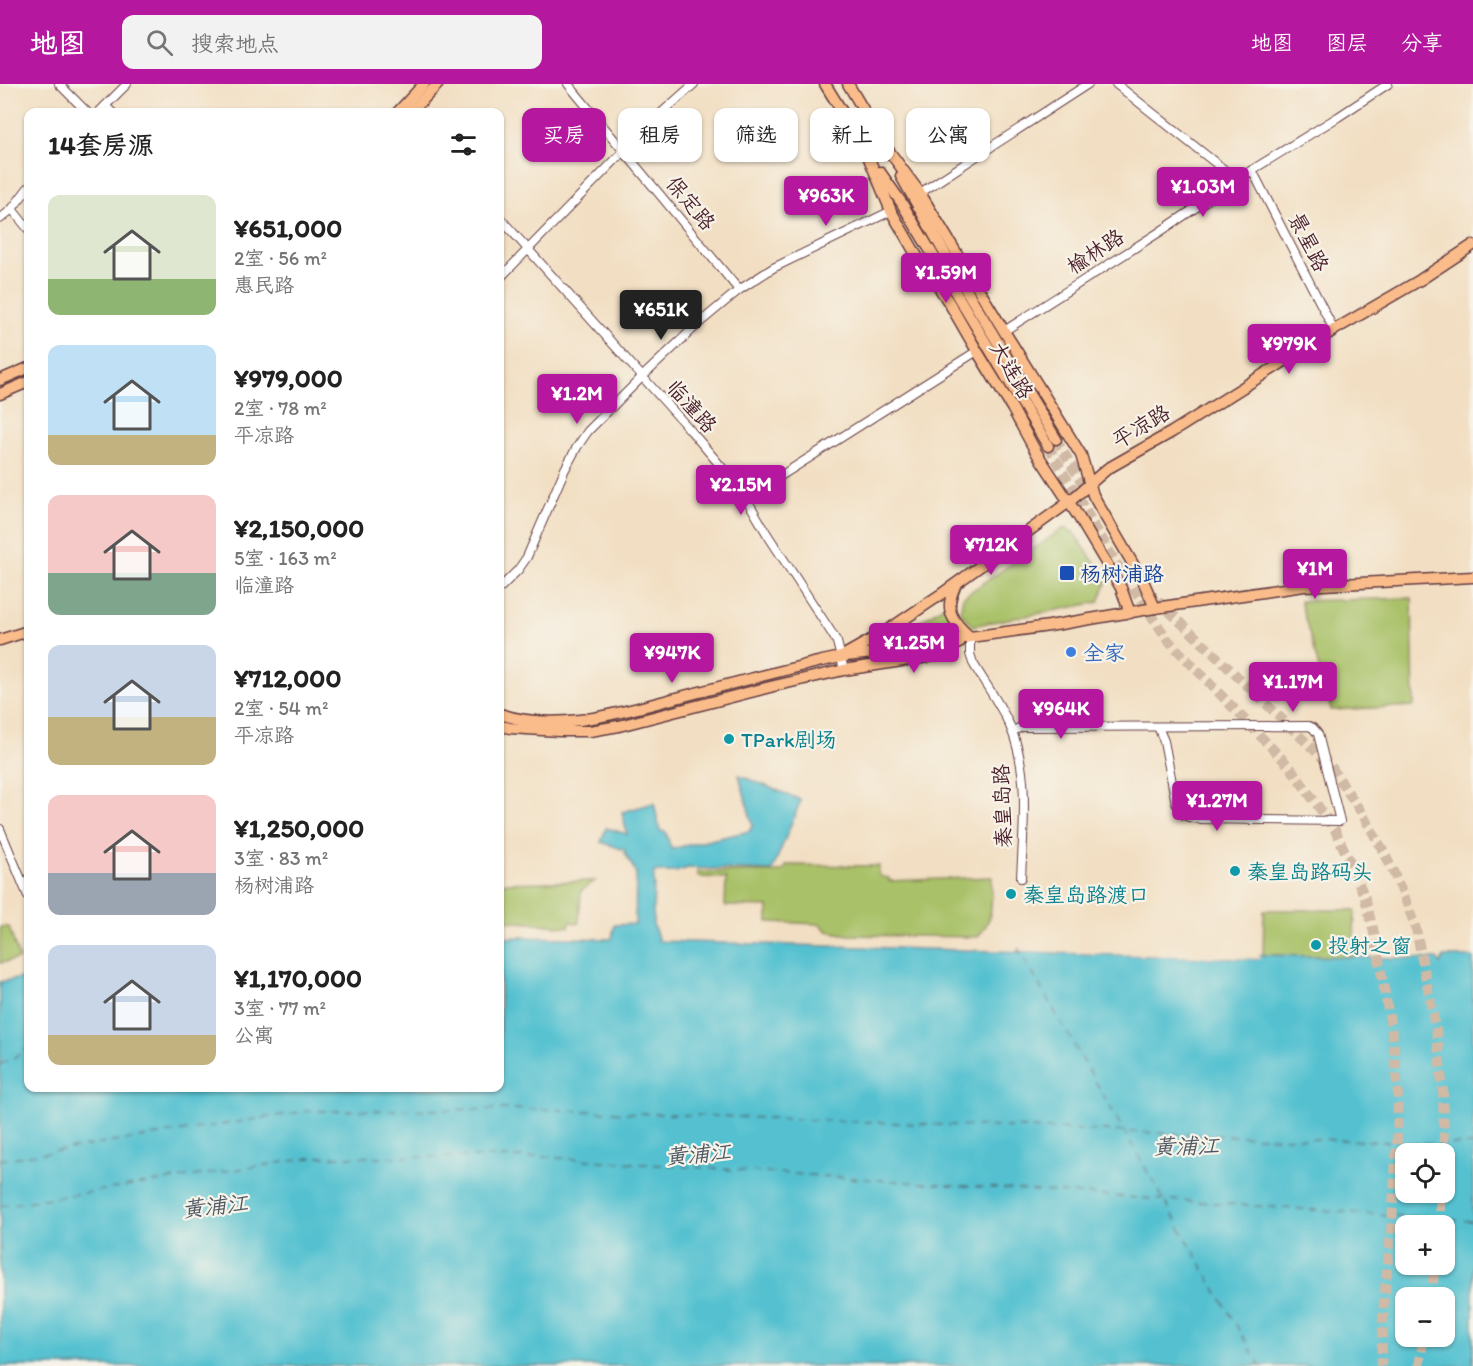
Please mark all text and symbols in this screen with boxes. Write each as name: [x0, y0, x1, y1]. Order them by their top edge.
search box: [122, 15, 542, 69]
text: 地图: [30, 26, 86, 60]
icon: search: [143, 26, 176, 59]
text: 搜索地点: [191, 30, 279, 57]
text: 地图: [1251, 30, 1293, 55]
text: 图层: [1326, 30, 1368, 55]
text: 分享: [1401, 30, 1443, 55]
chip: 买房: [522, 108, 606, 162]
chip: 租房: [618, 108, 702, 162]
chip: 筛选: [714, 108, 798, 162]
chip: 新上: [810, 108, 894, 162]
chip: 公寓: [906, 108, 990, 162]
icon: filters: [447, 128, 480, 161]
text: 14套房源: [48, 129, 154, 161]
pin: ¥1.03M: [1154, 167, 1252, 218]
street label: 保定路: [661, 171, 721, 235]
text: ¥1.03M: [1171, 174, 1235, 198]
pin: ¥963K: [784, 176, 868, 227]
text: ¥963K: [798, 183, 854, 207]
street label: 景星路: [1284, 208, 1334, 276]
text: ¥651,000: [234, 212, 342, 244]
icon: home: [96, 219, 168, 291]
street label: 榆林路: [1062, 223, 1128, 279]
text: 2室 · 56 m²: [234, 246, 327, 270]
pin: ¥1.59M: [897, 253, 995, 304]
text: ¥1.59M: [915, 260, 977, 284]
text: 惠民路: [234, 273, 294, 297]
pin: ¥651K: [619, 290, 703, 341]
text: ¥651K: [634, 297, 688, 321]
pin: ¥979K: [1247, 324, 1331, 375]
text: ¥979K: [1262, 331, 1316, 355]
street label: 大连路: [985, 337, 1039, 403]
text: ¥979,000: [234, 362, 343, 394]
icon: home: [96, 369, 168, 441]
pin: ¥1.2M: [535, 374, 619, 425]
street label: 临潼路: [662, 374, 722, 438]
text: ¥1.2M: [551, 381, 603, 405]
text: 2室 · 78 m²: [234, 396, 327, 420]
street label: 平凉路: [1108, 399, 1174, 453]
text: 平凉路: [234, 423, 294, 447]
pin: ¥2.15M: [692, 465, 790, 516]
text: ¥2.15M: [710, 472, 772, 496]
text: ¥2,150,000: [234, 512, 364, 544]
icon: home: [96, 519, 168, 591]
pin: ¥712K: [949, 525, 1033, 576]
text: ¥712K: [964, 532, 1018, 556]
text: 5室 · 163 m²: [234, 546, 337, 570]
pin: ¥1M: [1286, 549, 1344, 600]
text: ¥1M: [1297, 556, 1333, 580]
place label: 杨树浦路: [1080, 561, 1164, 586]
marker: 杨树浦路: [1058, 564, 1076, 582]
text: 临潼路: [234, 573, 294, 597]
pin: ¥1.25M: [865, 623, 963, 674]
text: ¥1.25M: [883, 630, 945, 654]
pin: ¥947K: [630, 633, 714, 684]
text: ¥947K: [644, 640, 700, 664]
place label: 全家: [1083, 640, 1125, 665]
marker: 全家: [1064, 645, 1078, 659]
text: ¥712,000: [234, 662, 341, 694]
pin: ¥1.17M: [1244, 662, 1342, 713]
icon: home: [96, 669, 168, 741]
text: ¥1.17M: [1263, 669, 1323, 693]
pin: ¥964K: [1019, 689, 1103, 740]
text: 2室 · 54 m²: [234, 696, 328, 720]
text: ¥964K: [1032, 696, 1090, 720]
text: 平凉路: [234, 723, 294, 747]
place label: TPark剧场: [741, 727, 837, 752]
marker: TPark剧场: [722, 732, 736, 746]
street label: 秦皇岛路: [988, 764, 1016, 848]
pin: ¥1.27M: [1168, 781, 1266, 832]
text: ¥1.27M: [1186, 788, 1248, 812]
text: ¥1,250,000: [234, 812, 364, 844]
icon: home: [96, 819, 168, 891]
text: 3室 · 83 m²: [234, 846, 328, 870]
place label: 秦皇岛路码头: [1247, 859, 1373, 884]
marker: 秦皇岛路码头: [1228, 864, 1242, 878]
text: 杨树浦路: [234, 873, 314, 897]
place label: 秦皇岛路渡口: [1023, 882, 1149, 907]
marker: 秦皇岛路渡口: [1004, 887, 1018, 901]
place label: 投射之窗: [1328, 933, 1412, 958]
marker: 投射之窗: [1309, 938, 1323, 952]
text: ¥1,170,000: [234, 962, 362, 994]
icon: home: [96, 969, 168, 1041]
text: 3室 · 77 m²: [234, 996, 326, 1020]
text: 公寓: [234, 1023, 274, 1047]
water label: 黄浦江: [1153, 1132, 1220, 1160]
water label: 黄浦江: [664, 1138, 733, 1170]
map controls: [1395, 1143, 1455, 1347]
button: locate: [1395, 1143, 1455, 1203]
water label: 黄浦江: [181, 1189, 250, 1223]
button: +: [1395, 1215, 1455, 1275]
button: −: [1395, 1287, 1455, 1347]

